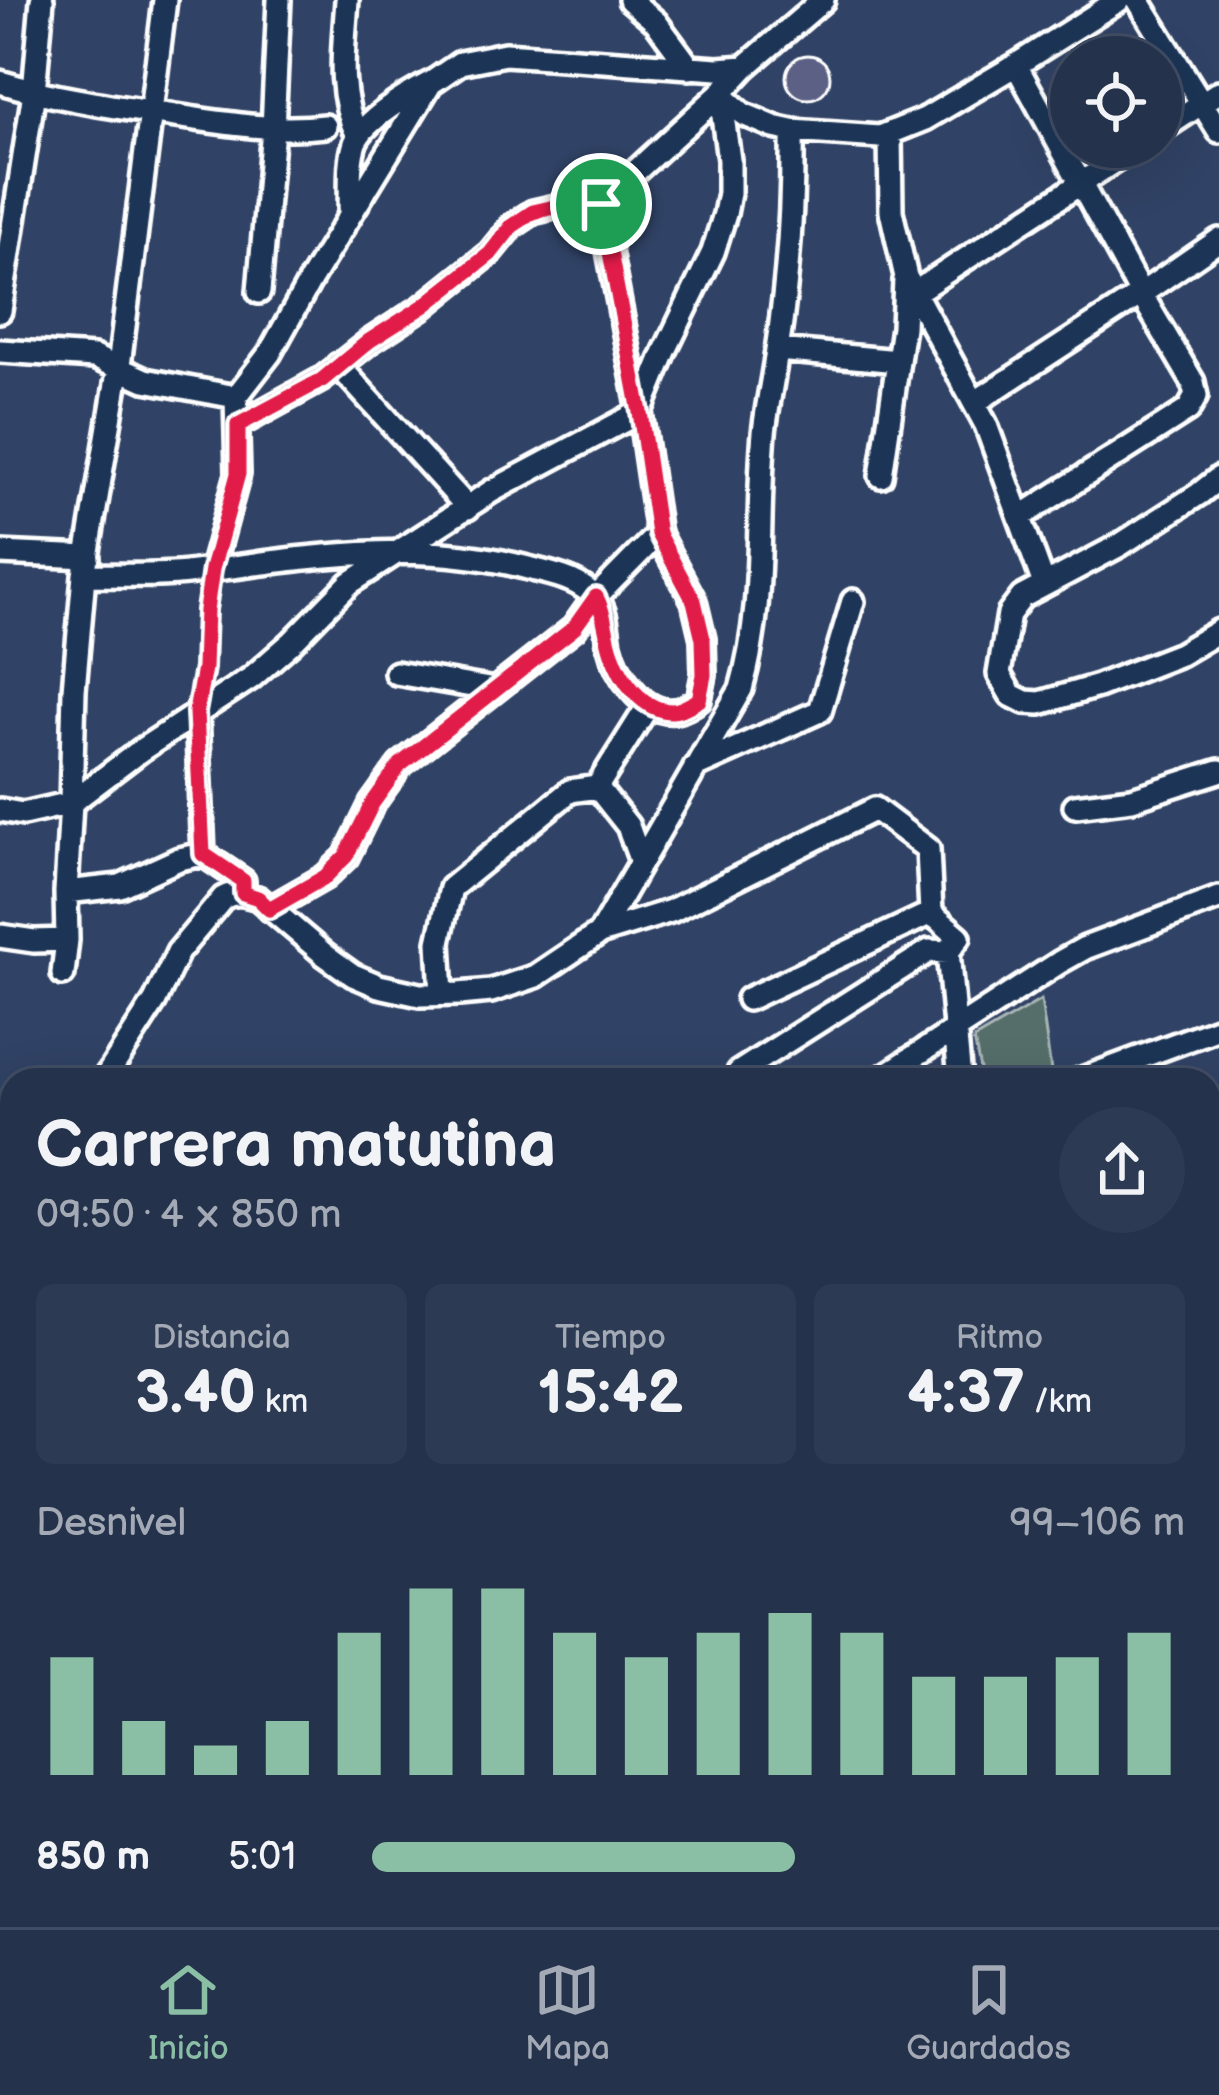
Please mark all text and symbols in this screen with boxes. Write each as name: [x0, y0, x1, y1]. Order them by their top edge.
map controls: [1050, 36, 1182, 168]
button: locate: [1050, 36, 1182, 168]
pin: [550, 153, 652, 255]
icon: arrive: [568, 171, 634, 237]
text: Carrera matutina: [36, 1107, 556, 1186]
button: share: [1059, 1107, 1185, 1233]
text: 09:50 · 4 × 850 m: [36, 1192, 342, 1239]
text: Distancia: [152, 1318, 291, 1358]
text: Tiempo: [555, 1318, 666, 1358]
text: Ritmo: [956, 1318, 1043, 1358]
text: 3.40: [135, 1358, 256, 1430]
text: 15:42: [538, 1358, 683, 1430]
text: 4:37: [907, 1358, 1025, 1430]
text: km: [256, 1382, 308, 1422]
text: /km: [1025, 1382, 1092, 1422]
text: Desnivel: [36, 1500, 186, 1547]
text: 99–106 m: [1010, 1500, 1185, 1547]
text: 850 m: [36, 1834, 150, 1881]
text: 5:01: [228, 1834, 296, 1881]
tab: Inicio: [148, 1957, 229, 2069]
tab: Mapa: [525, 1957, 610, 2069]
tab: Guardados: [906, 1957, 1071, 2069]

